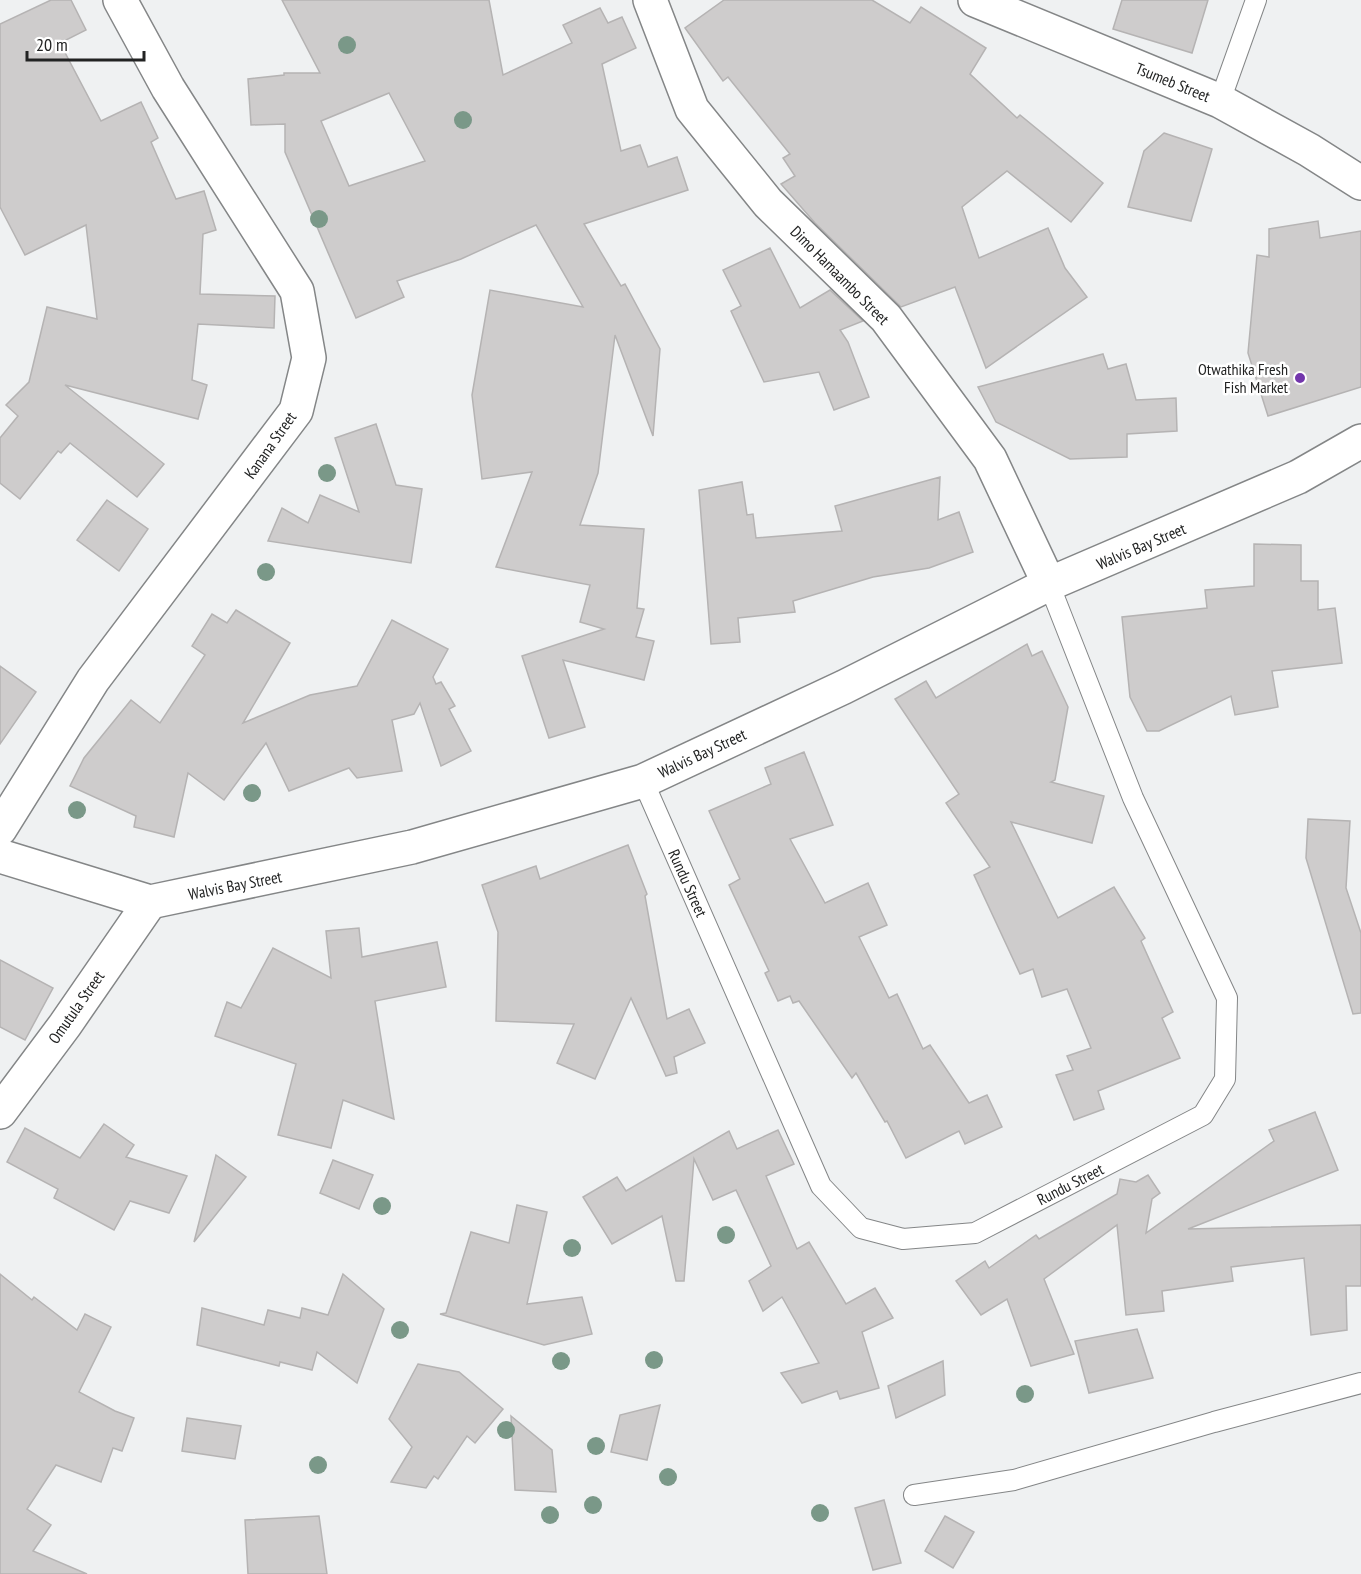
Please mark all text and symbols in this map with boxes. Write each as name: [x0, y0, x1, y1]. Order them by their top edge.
scale bar: [27, 24, 144, 62]
text: 20 m: [36, 33, 68, 56]
street label: Tsumeb Street: [1133, 58, 1214, 106]
street label: Dimo Hamaambo Street: [786, 221, 894, 329]
place label: Otwathika Fresh Fish Market: [1198, 359, 1289, 397]
marker: Otwathika Fresh Fish Market: [1293, 371, 1307, 385]
street label: Kanana Street: [240, 407, 301, 482]
street label: Walvis Bay Street: [1093, 518, 1189, 574]
street label: Walvis Bay Street: [655, 724, 750, 782]
street label: Rundu Street: [664, 846, 712, 921]
street label: Walvis Bay Street: [187, 866, 284, 904]
street label: Omutula Street: [44, 966, 109, 1047]
street label: Rundu Street: [1033, 1158, 1107, 1209]

